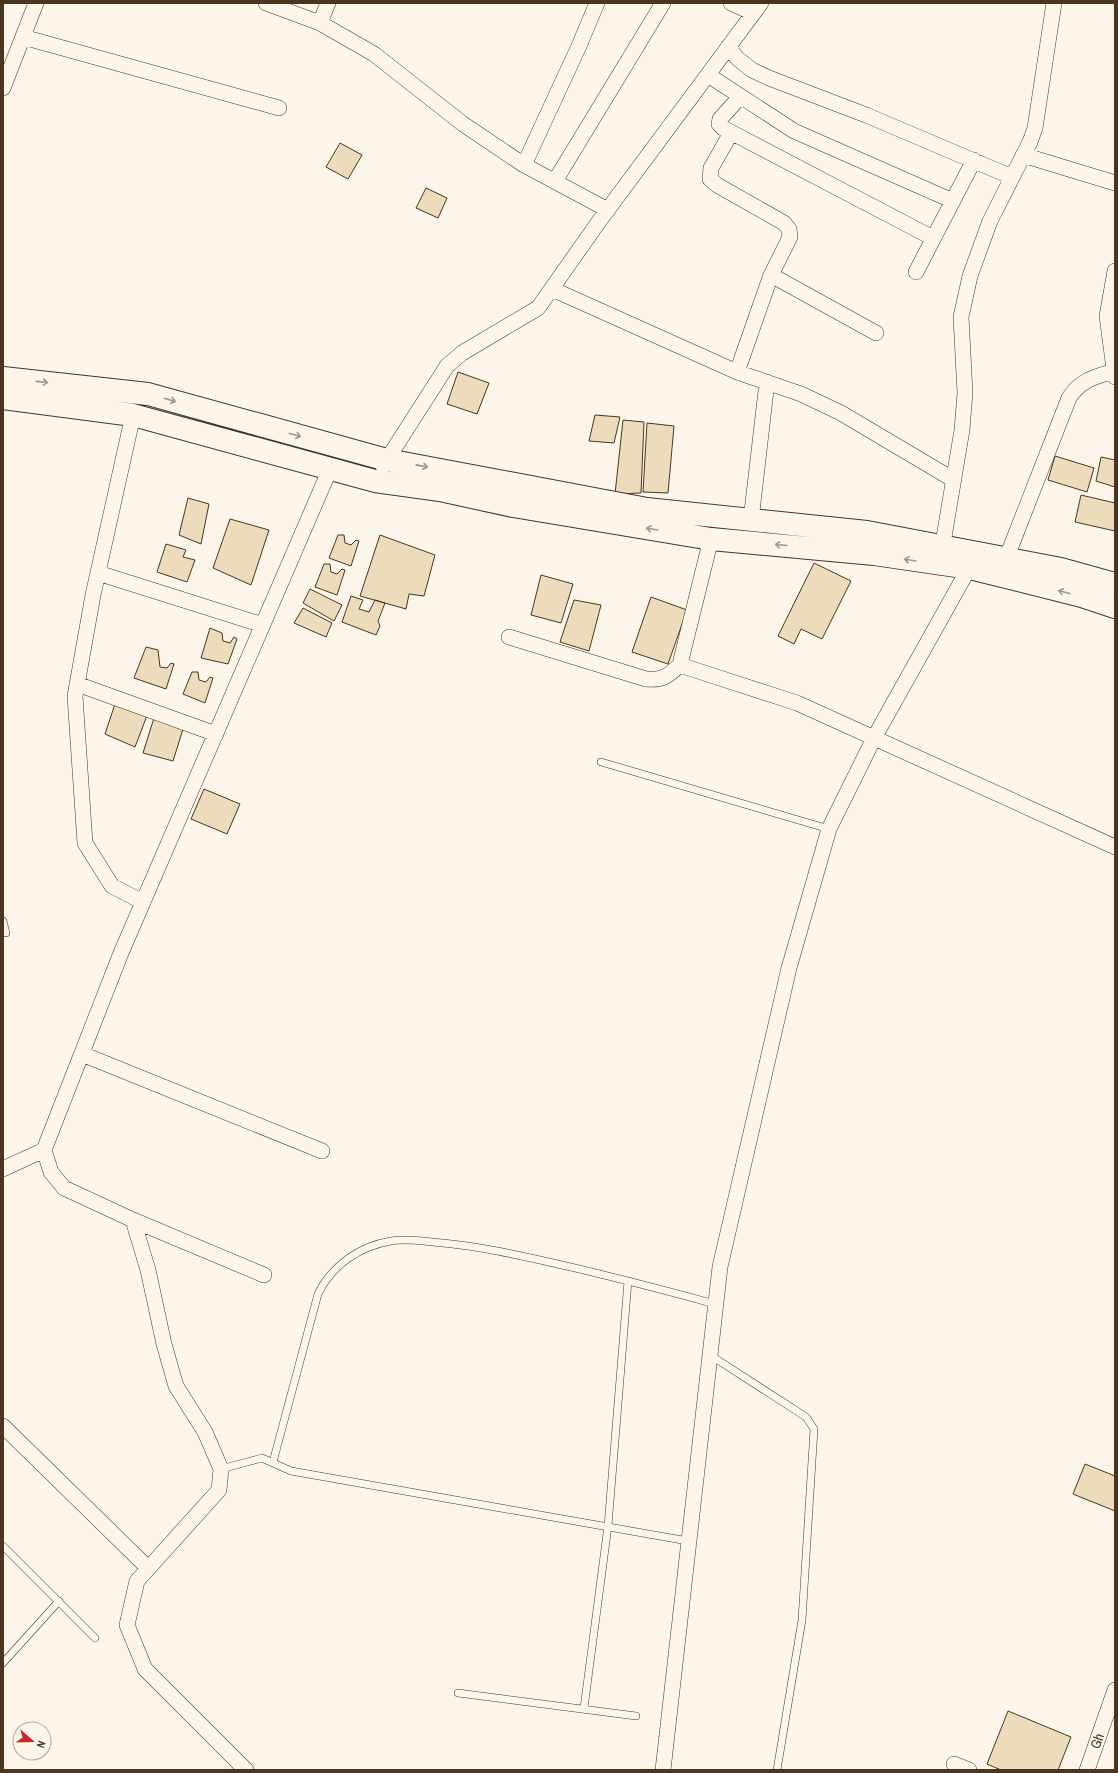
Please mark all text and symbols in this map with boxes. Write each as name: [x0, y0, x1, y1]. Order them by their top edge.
one-way arrow: [35, 378, 48, 386]
one-way arrow: [163, 397, 176, 404]
one-way arrow: [289, 432, 302, 439]
one-way arrow: [415, 463, 428, 471]
one-way arrow: [646, 525, 659, 533]
one-way arrow: [775, 542, 788, 549]
one-way arrow: [904, 556, 917, 564]
one-way arrow: [1058, 587, 1071, 595]
north arrow: [12, 1721, 52, 1761]
street label: Gh: [1086, 1731, 1108, 1751]
text: N: [34, 1739, 49, 1750]

